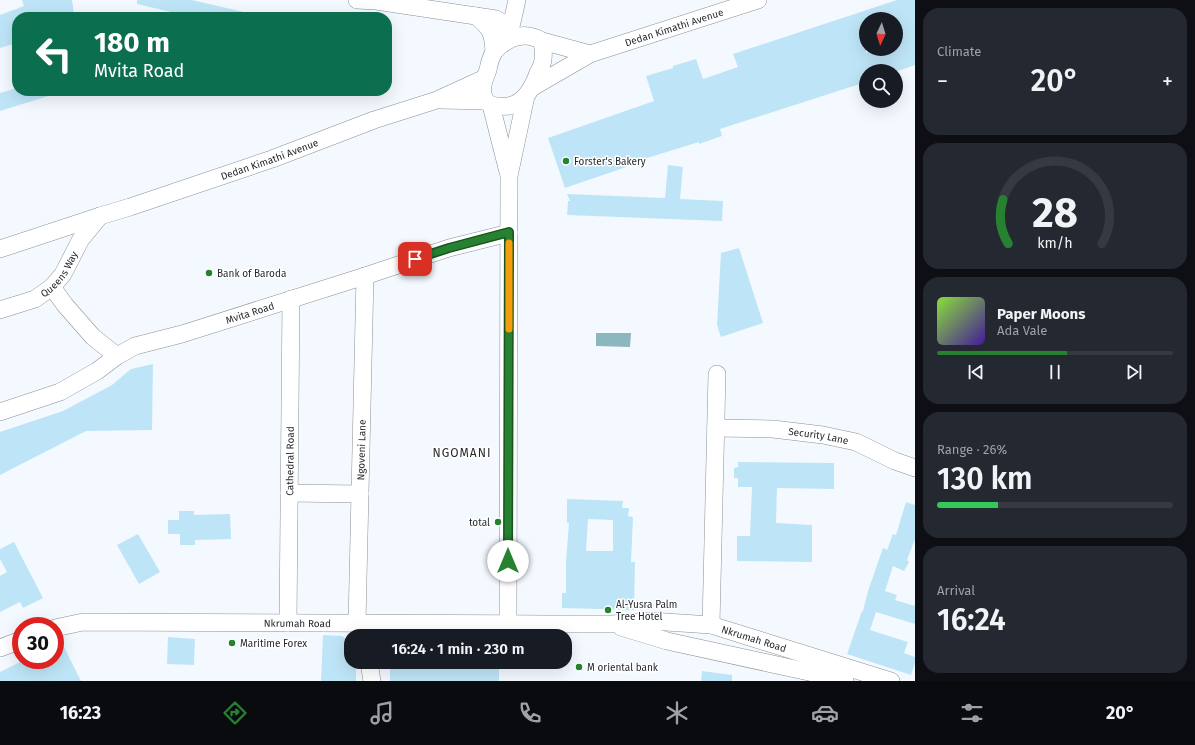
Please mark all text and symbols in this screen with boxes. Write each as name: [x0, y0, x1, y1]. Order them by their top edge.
street label: Dedan Kimathi Avenue: [623, 7, 725, 49]
north arrow: [859, 12, 903, 56]
map controls: [859, 12, 903, 108]
text: 180 m: [94, 26, 170, 59]
icon: left: [28, 28, 80, 80]
text: Climate: [937, 44, 981, 59]
text: Mvita Road: [94, 60, 184, 82]
text: 20°: [1031, 63, 1079, 99]
button: search: [859, 64, 903, 108]
text: −: [937, 68, 948, 95]
text: +: [1162, 68, 1173, 95]
street label: Dedan Kimathi Avenue: [219, 137, 320, 183]
marker: Forster's Bakery: [561, 156, 571, 166]
place label: Forster's Bakery: [574, 156, 646, 168]
text: 28: [1032, 188, 1078, 238]
text: km/h: [1037, 234, 1073, 251]
pin: [398, 242, 432, 276]
icon: arrive: [404, 248, 426, 270]
street label: Queens Way: [38, 249, 81, 300]
marker: Bank of Baroda: [204, 268, 214, 278]
place label: Bank of Baroda: [217, 268, 286, 280]
street label: Mvita Road: [224, 300, 276, 327]
text: Paper Moons: [997, 305, 1085, 323]
text: Ada Vale: [997, 323, 1047, 338]
icon: previous: [965, 361, 987, 383]
icon: pause: [1044, 361, 1066, 383]
icon: next: [1123, 361, 1145, 383]
street label: Ngoveni Lane: [355, 419, 369, 481]
street label: Cathedral Road: [284, 426, 297, 496]
street label: Security Lane: [788, 426, 850, 447]
text: Range · 26%: [937, 442, 1007, 457]
district label: NGOMANI: [433, 446, 491, 460]
text: 130 km: [937, 461, 1033, 497]
place label: total: [469, 517, 490, 529]
marker: total: [493, 517, 503, 527]
position arrow: [487, 540, 529, 582]
text: Arrival: [937, 583, 975, 598]
place label: Al-Yusra Palm Tree Hotel: [616, 599, 677, 623]
text: 16:24: [937, 602, 1006, 638]
marker: Al-Yusra Palm Tree Hotel: [603, 605, 613, 615]
speed limit sign: 30: [12, 617, 64, 669]
street label: Nkrumah Road: [264, 618, 331, 630]
street label: Nkrumah Road: [720, 624, 788, 655]
marker: Maritime Forex: [227, 638, 237, 648]
place label: Maritime Forex: [240, 638, 307, 650]
text: 16:24 · 1 min · 230 m: [392, 640, 524, 658]
marker: M oriental bank: [574, 662, 584, 672]
place label: M oriental bank: [587, 662, 659, 674]
icon: directions: [221, 699, 249, 727]
icon: music: [368, 699, 396, 727]
icon: phone: [516, 699, 544, 727]
icon: climate: [663, 699, 691, 727]
icon: car: [811, 699, 839, 727]
icon: filters: [958, 699, 986, 727]
text: 16:23: [60, 702, 101, 724]
text: 20°: [1106, 702, 1135, 724]

